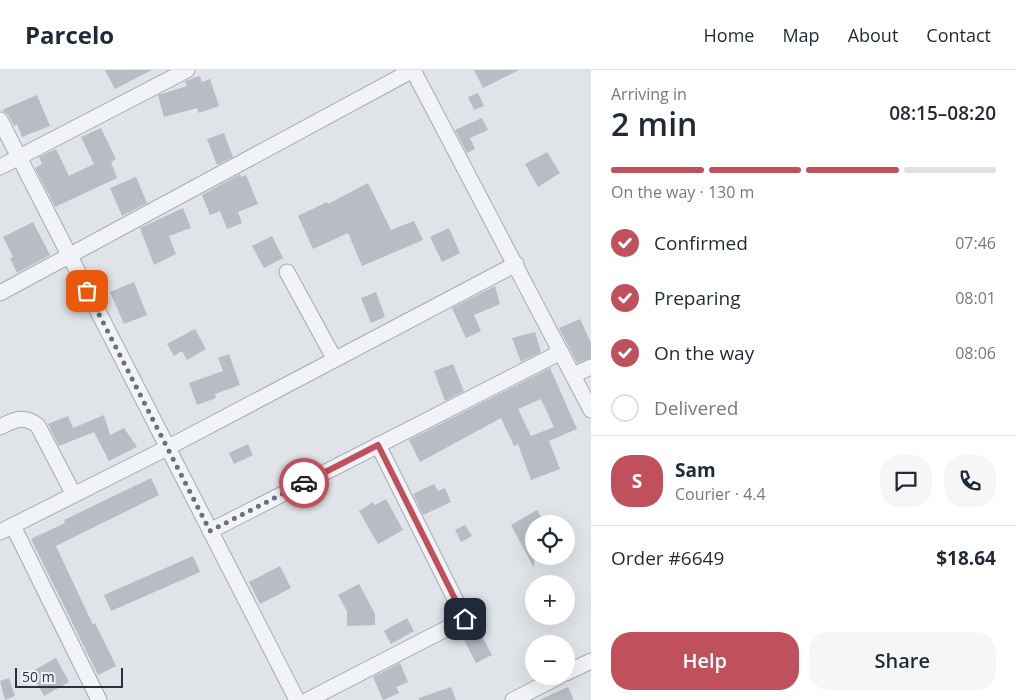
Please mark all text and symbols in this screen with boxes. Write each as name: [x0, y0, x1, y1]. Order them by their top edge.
text: Parcelo: [25, 18, 114, 51]
text: Home: [704, 23, 754, 47]
text: Map: [782, 23, 820, 47]
text: About: [848, 23, 898, 47]
text: Contact: [926, 23, 991, 47]
text: Arriving in: [611, 83, 687, 105]
text: 08:15–08:20: [889, 100, 996, 126]
text: 2 min: [611, 102, 697, 145]
text: On the way · 130 m: [611, 181, 754, 203]
icon: check: [611, 229, 639, 257]
text: Confirmed: [654, 230, 748, 256]
text: 07:46: [955, 232, 996, 254]
pin: [66, 270, 108, 312]
icon: bag: [73, 277, 101, 305]
icon: check: [611, 284, 639, 312]
text: Preparing: [654, 285, 741, 311]
text: 08:01: [955, 287, 996, 309]
icon: check: [611, 339, 639, 367]
text: On the way: [654, 340, 754, 366]
text: 08:06: [955, 342, 996, 364]
text: Delivered: [654, 395, 738, 421]
button: chat: [880, 455, 932, 507]
button: phone: [944, 455, 996, 507]
text: Sam: [675, 457, 716, 483]
courier: [279, 458, 329, 508]
text: S: [632, 468, 642, 494]
icon: car: [290, 469, 318, 497]
text: Courier · 4.4: [675, 483, 766, 505]
map controls: [525, 515, 575, 685]
button: locate: [525, 515, 575, 565]
text: Order #6649: [611, 545, 724, 571]
text: $18.64: [936, 545, 996, 571]
button: +: [525, 575, 575, 625]
pin: [444, 598, 486, 640]
icon: home: [451, 605, 479, 633]
button: Help: [611, 632, 799, 690]
button: Share: [809, 632, 996, 690]
button: −: [525, 635, 575, 685]
scale bar: [15, 665, 122, 688]
text: 50 m: [22, 667, 55, 686]

